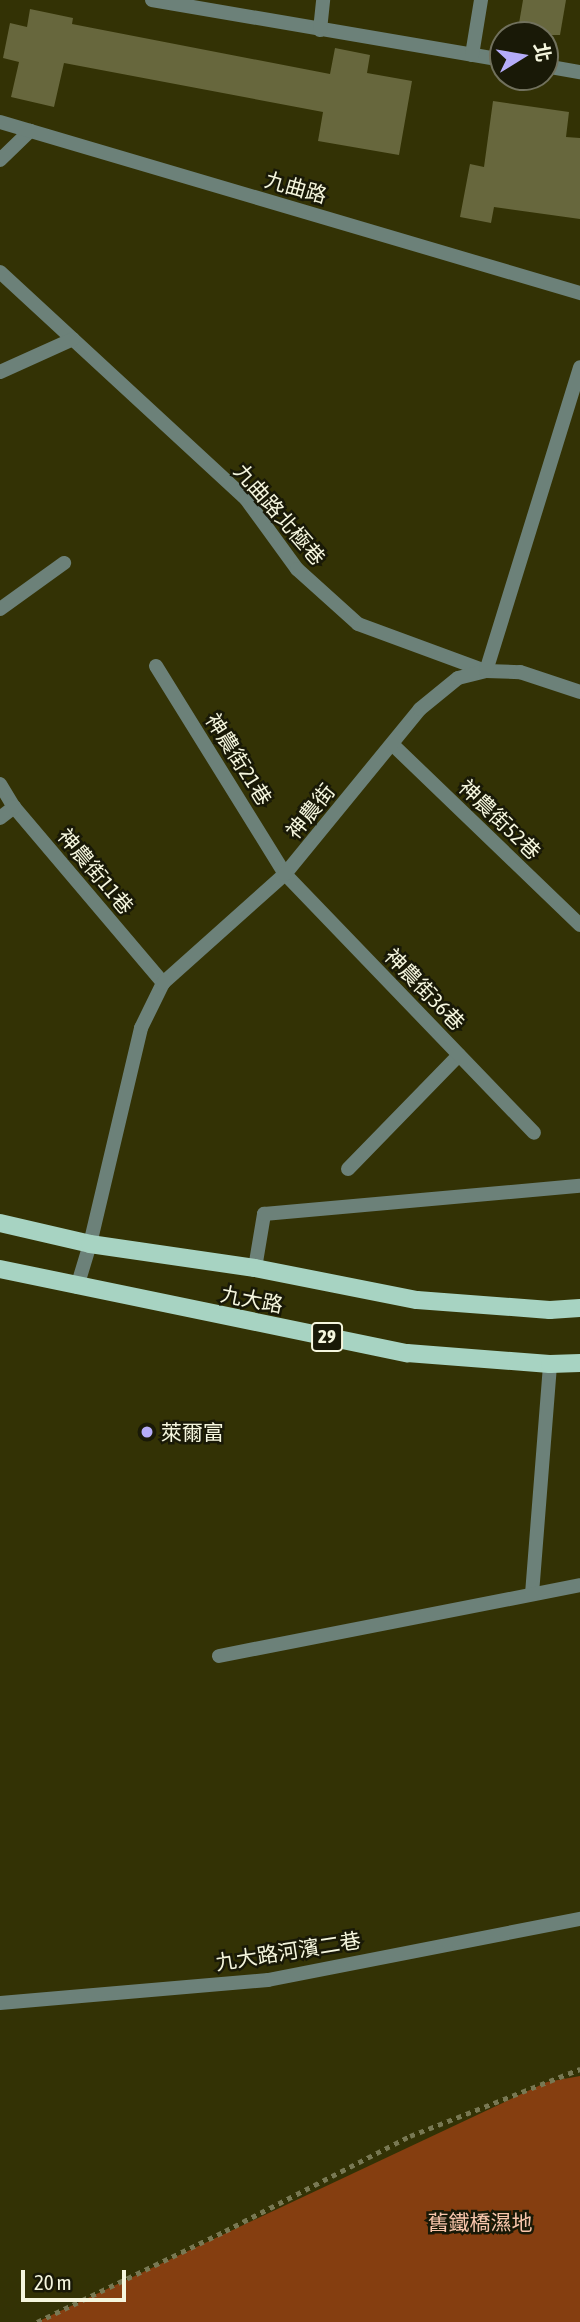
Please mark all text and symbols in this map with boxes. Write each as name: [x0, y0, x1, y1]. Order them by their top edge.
north arrow: [489, 21, 559, 91]
text: 北: [530, 41, 555, 64]
street label: 九曲路: [262, 166, 330, 208]
street label: 九曲路北極巷: [229, 458, 331, 570]
street label: 神農街21巷: [201, 708, 277, 810]
street label: 神農街52巷: [454, 774, 546, 864]
street label: 神農街: [280, 779, 340, 843]
street label: 神農街11巷: [53, 823, 139, 919]
street label: 神農街36巷: [380, 943, 470, 1035]
street label: 九大路: [219, 1281, 285, 1317]
road number: 29: [310, 1322, 344, 1352]
place label: 萊爾富: [161, 1419, 224, 1445]
marker: 萊爾富: [139, 1424, 155, 1440]
street label: 九大路河濱二巷: [213, 1927, 363, 1975]
park label: 舊鐵橋濕地: [428, 2209, 532, 2235]
scale bar: [24, 2256, 130, 2300]
text: 20 m: [34, 2270, 72, 2294]

